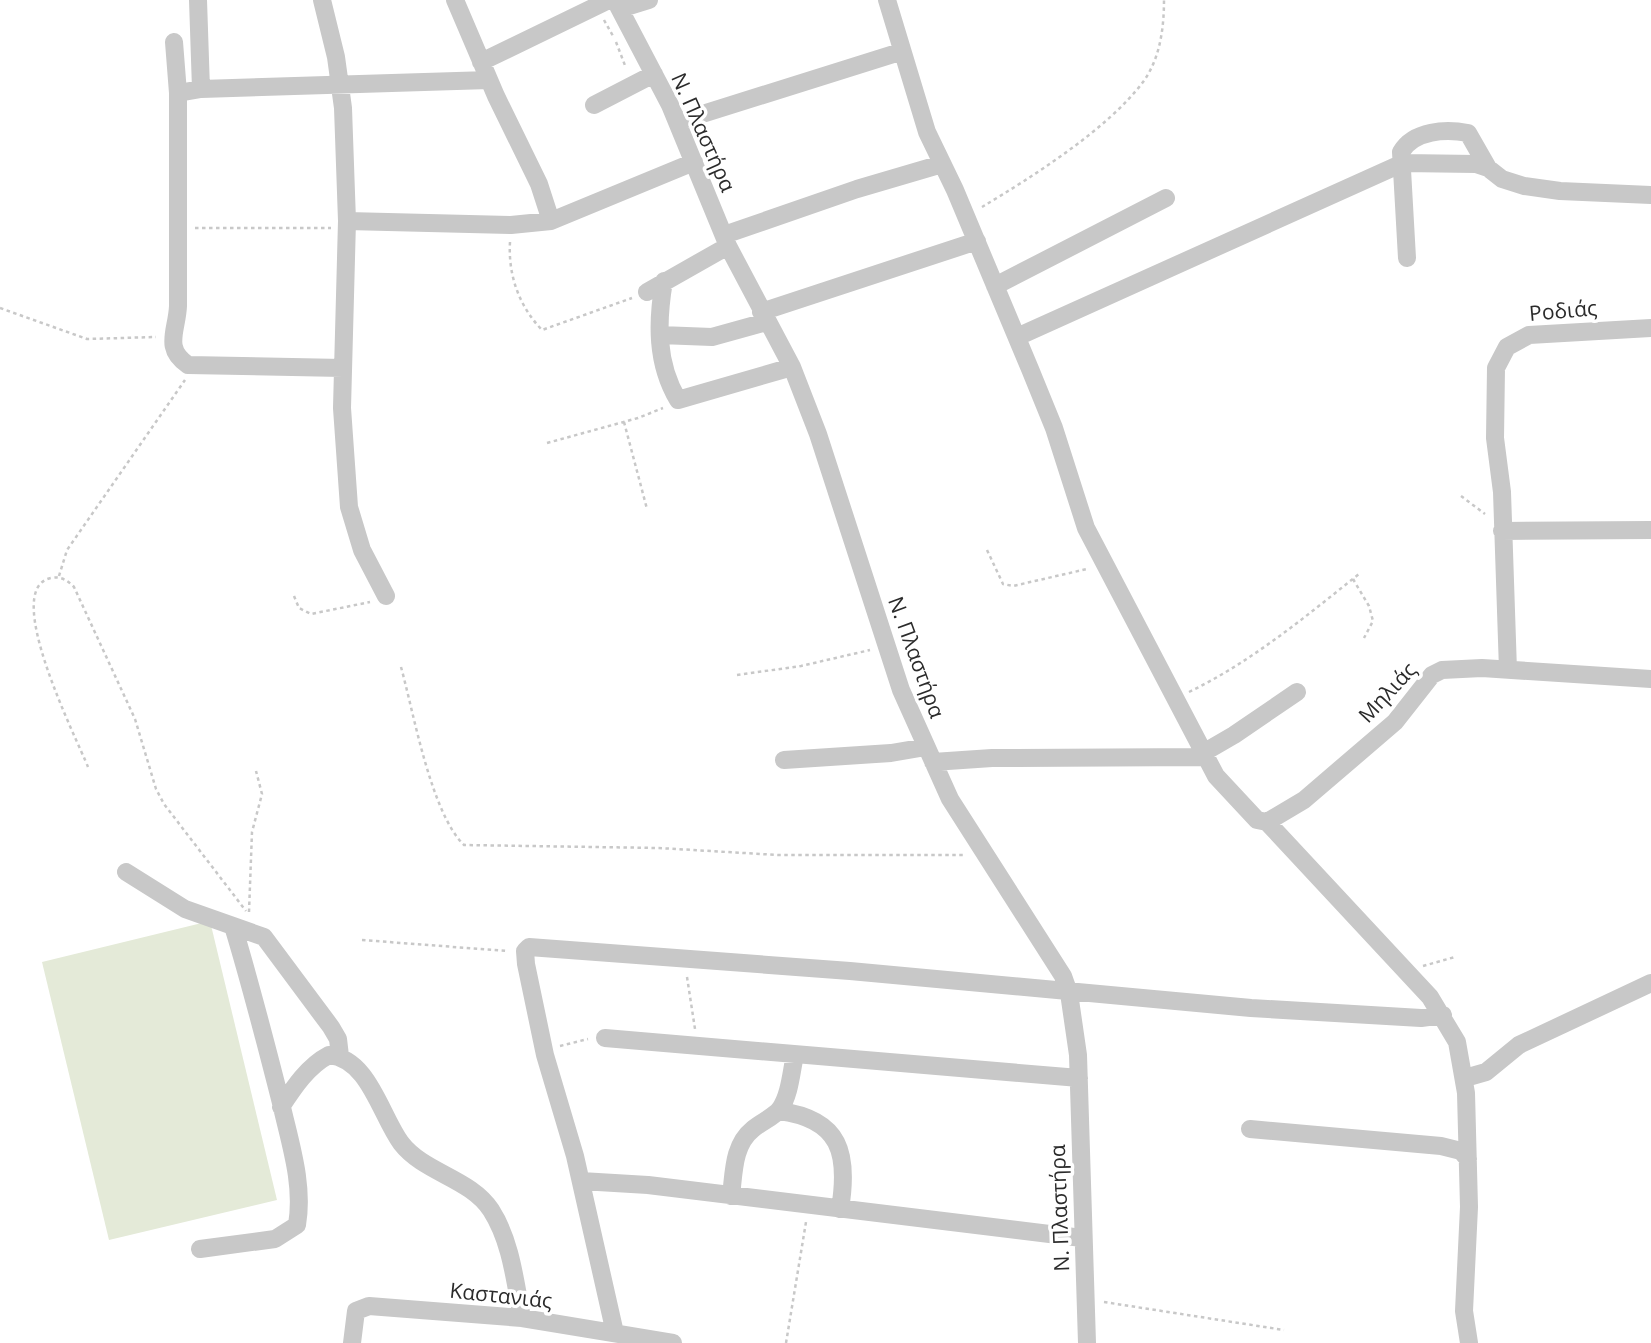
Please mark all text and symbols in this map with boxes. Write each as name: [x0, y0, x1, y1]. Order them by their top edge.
street label: Ν. Πλαστήρα: [665, 68, 743, 196]
street label: Ροδιάς: [1528, 293, 1598, 327]
street label: Ν. Πλαστήρα: [882, 592, 952, 722]
street label: Μηλιάς: [1352, 656, 1422, 728]
street label: Ν. Πλαστήρα: [1043, 1144, 1075, 1272]
street label: Καστανιάς: [448, 1276, 554, 1314]

